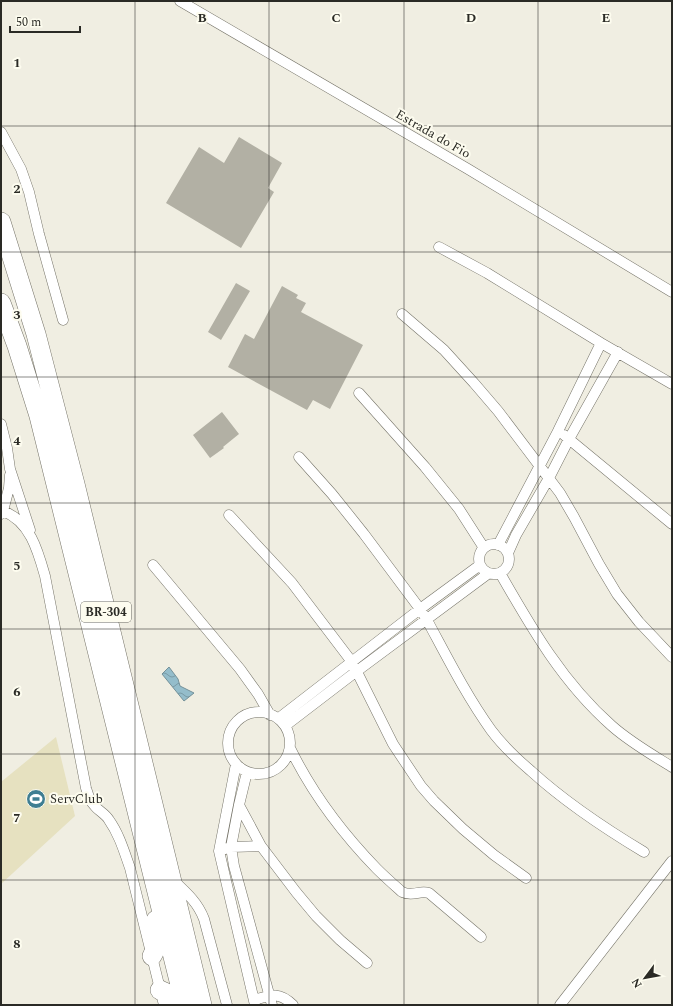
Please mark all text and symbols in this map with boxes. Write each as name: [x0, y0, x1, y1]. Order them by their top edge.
scale bar: [10, 8, 80, 34]
text: B: [197, 8, 207, 28]
text: C: [331, 8, 341, 28]
text: D: [466, 8, 476, 28]
text: E: [602, 8, 611, 28]
text: 50 m: [16, 13, 41, 32]
text: 1: [13, 53, 21, 73]
street label: Estrada do Fio: [392, 104, 474, 164]
text: 2: [13, 179, 21, 199]
text: 3: [13, 305, 21, 325]
text: 4: [13, 431, 21, 451]
text: 5: [13, 556, 21, 576]
road number: BR-304: [81, 602, 131, 622]
text: 6: [13, 682, 21, 702]
sports icon: ServClub: [25, 788, 47, 810]
place label: ServClub: [50, 789, 103, 809]
text: 7: [13, 808, 21, 828]
text: 8: [13, 934, 21, 954]
north arrow: [625, 958, 665, 998]
text: N: [627, 975, 647, 991]

